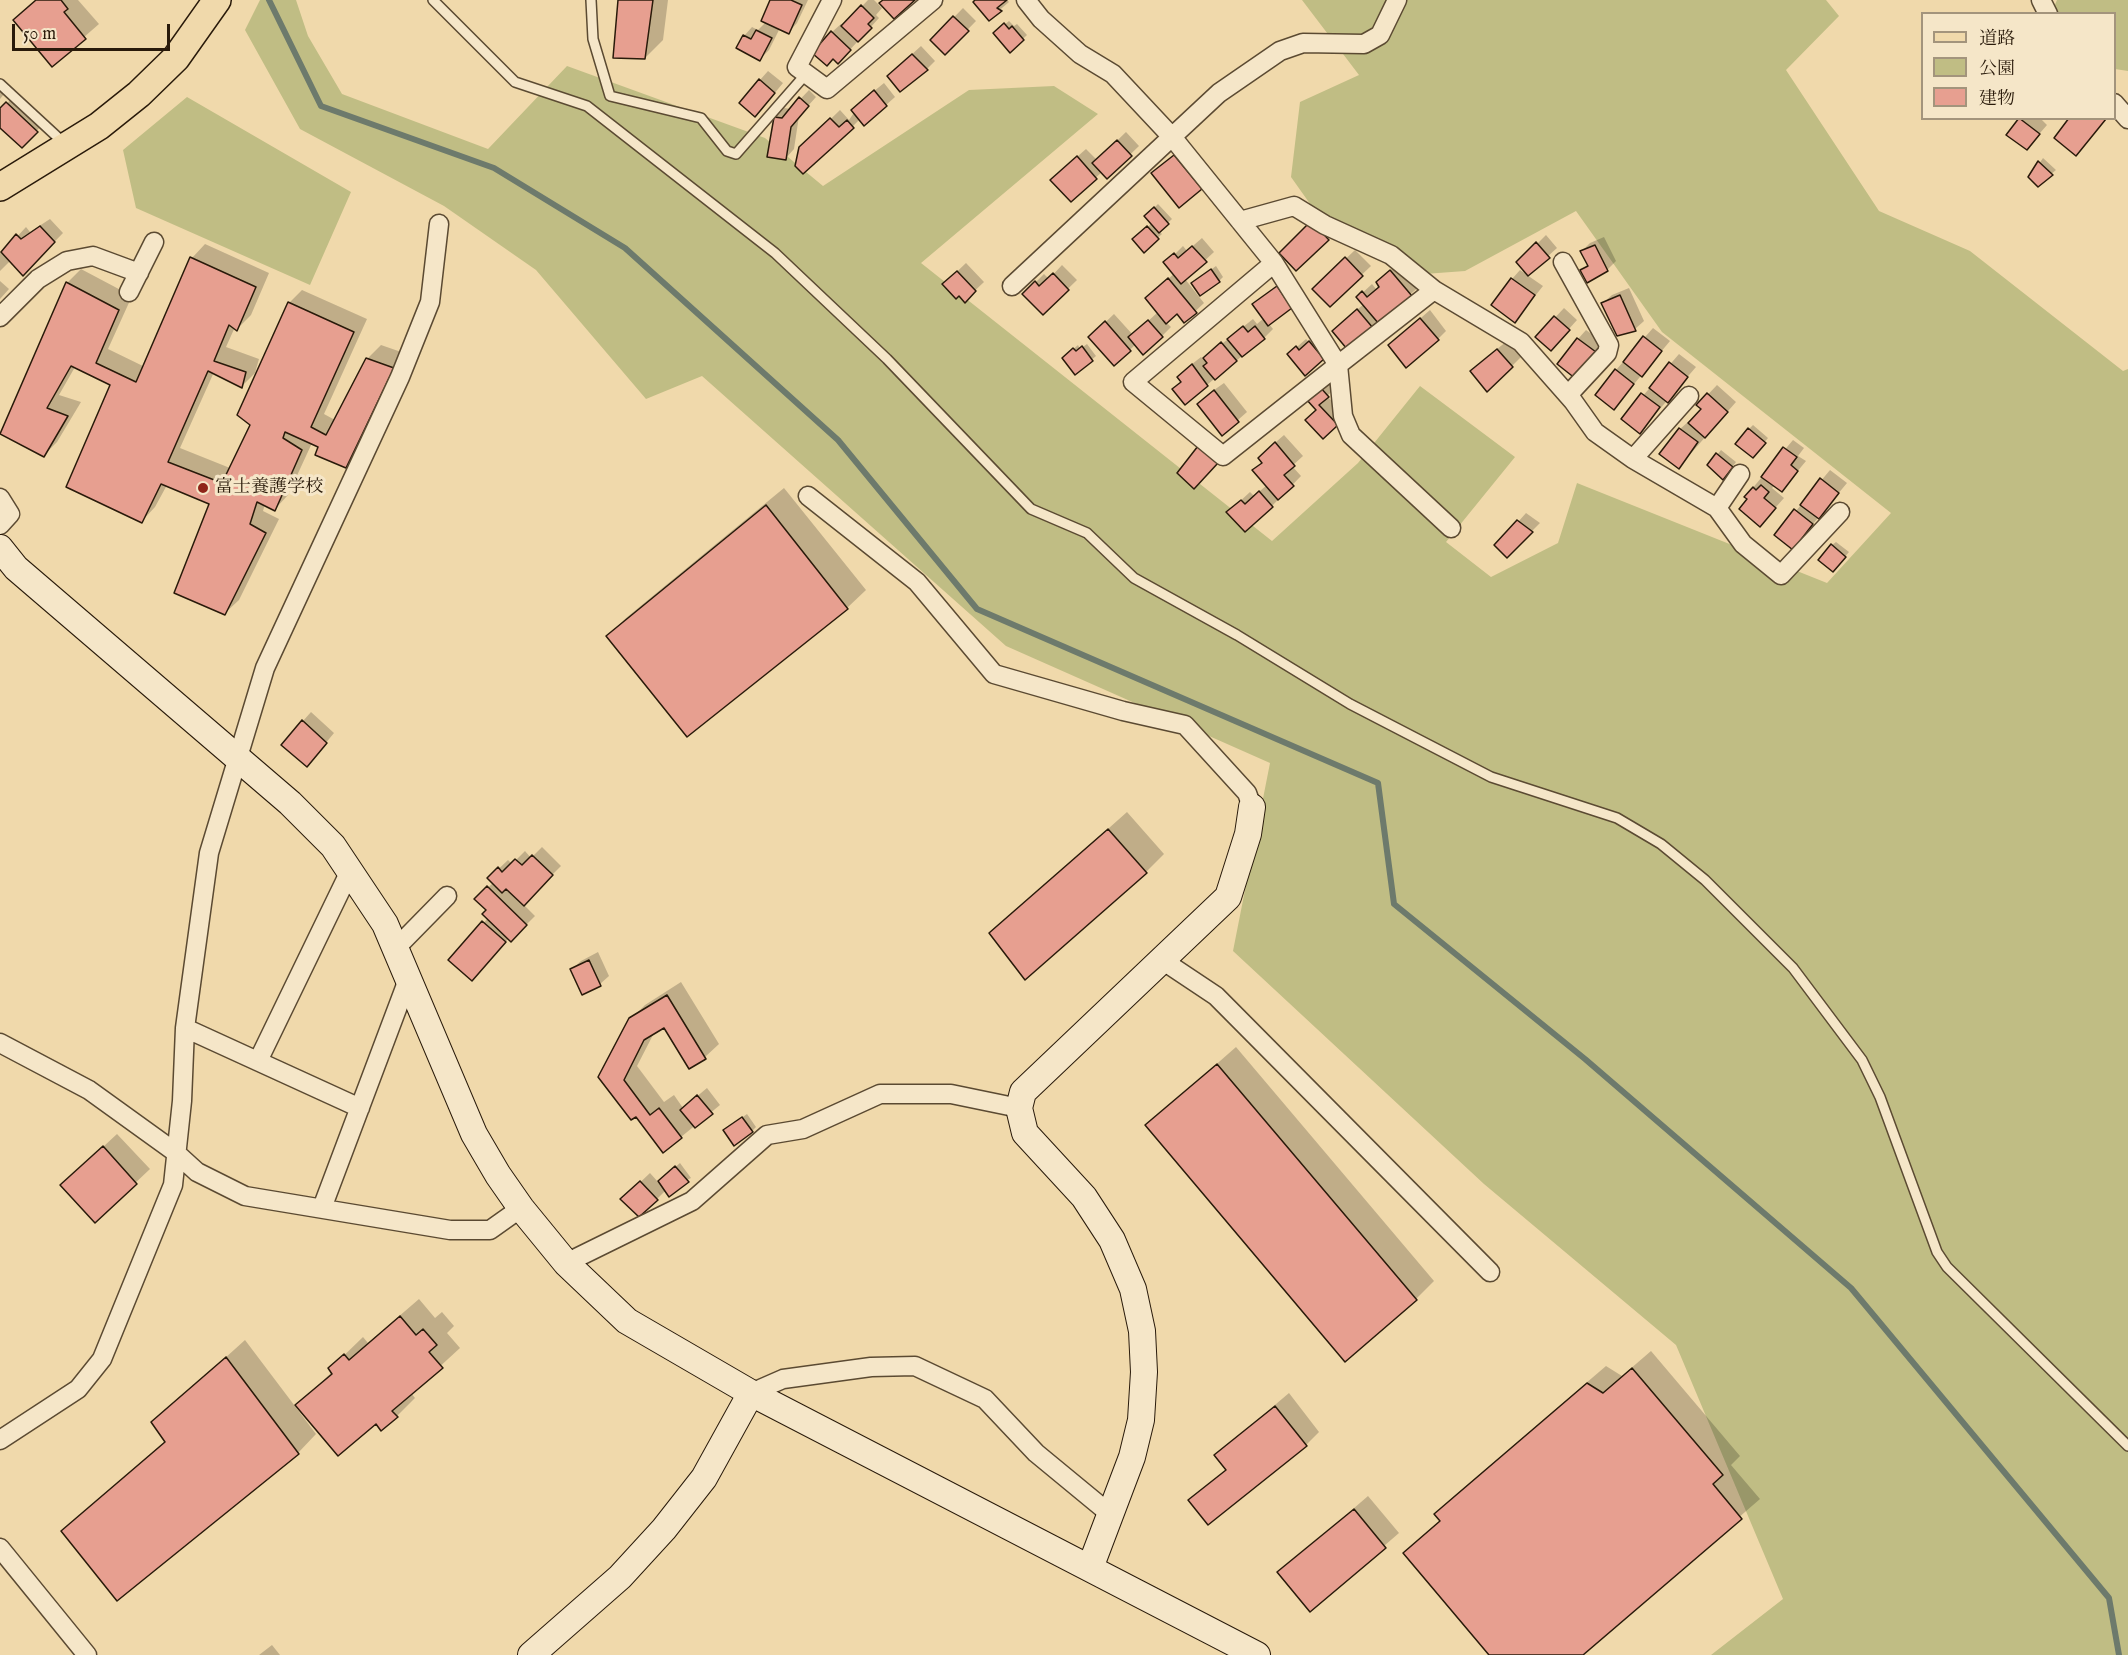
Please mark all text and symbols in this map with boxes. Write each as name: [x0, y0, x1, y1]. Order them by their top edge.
scale bar: [15, 12, 172, 50]
legend: [1921, 12, 2116, 120]
text: 50 m: [23, 23, 56, 46]
text: 道路: [1979, 28, 2015, 51]
text: 公園: [1979, 58, 2015, 81]
text: 建物: [1979, 88, 2015, 111]
place label: 富士養護学校: [215, 477, 323, 499]
marker: 富士養護学校: [196, 481, 210, 495]

